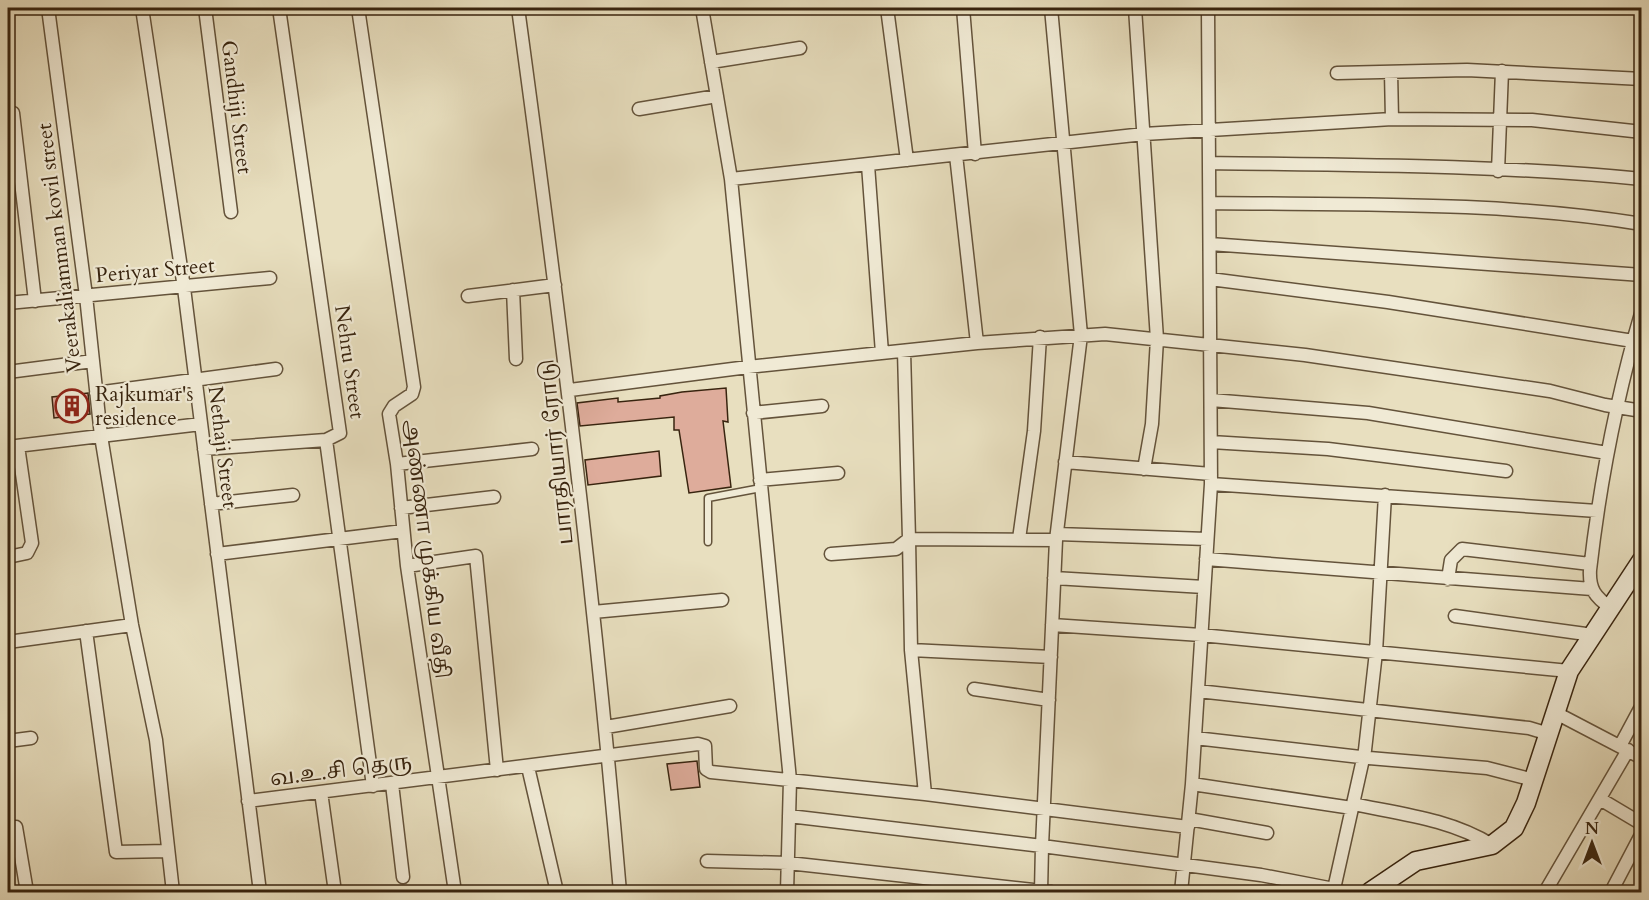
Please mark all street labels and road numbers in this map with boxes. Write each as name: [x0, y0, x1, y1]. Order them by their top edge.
street label: Gandhiji Street: [214, 39, 259, 176]
street label: Veerakaliamman kovil street: [30, 121, 89, 374]
street label: Periyar Street: [94, 251, 216, 290]
street label: Nehru Street: [327, 303, 372, 421]
street label: பாரதியார் ரோடு: [532, 358, 581, 546]
street label: Nethaji Street: [201, 384, 244, 510]
street label: அண்ணா முக்கிய வீதி: [396, 418, 457, 680]
street label: வ.உ.சி தெரு: [268, 747, 414, 794]

